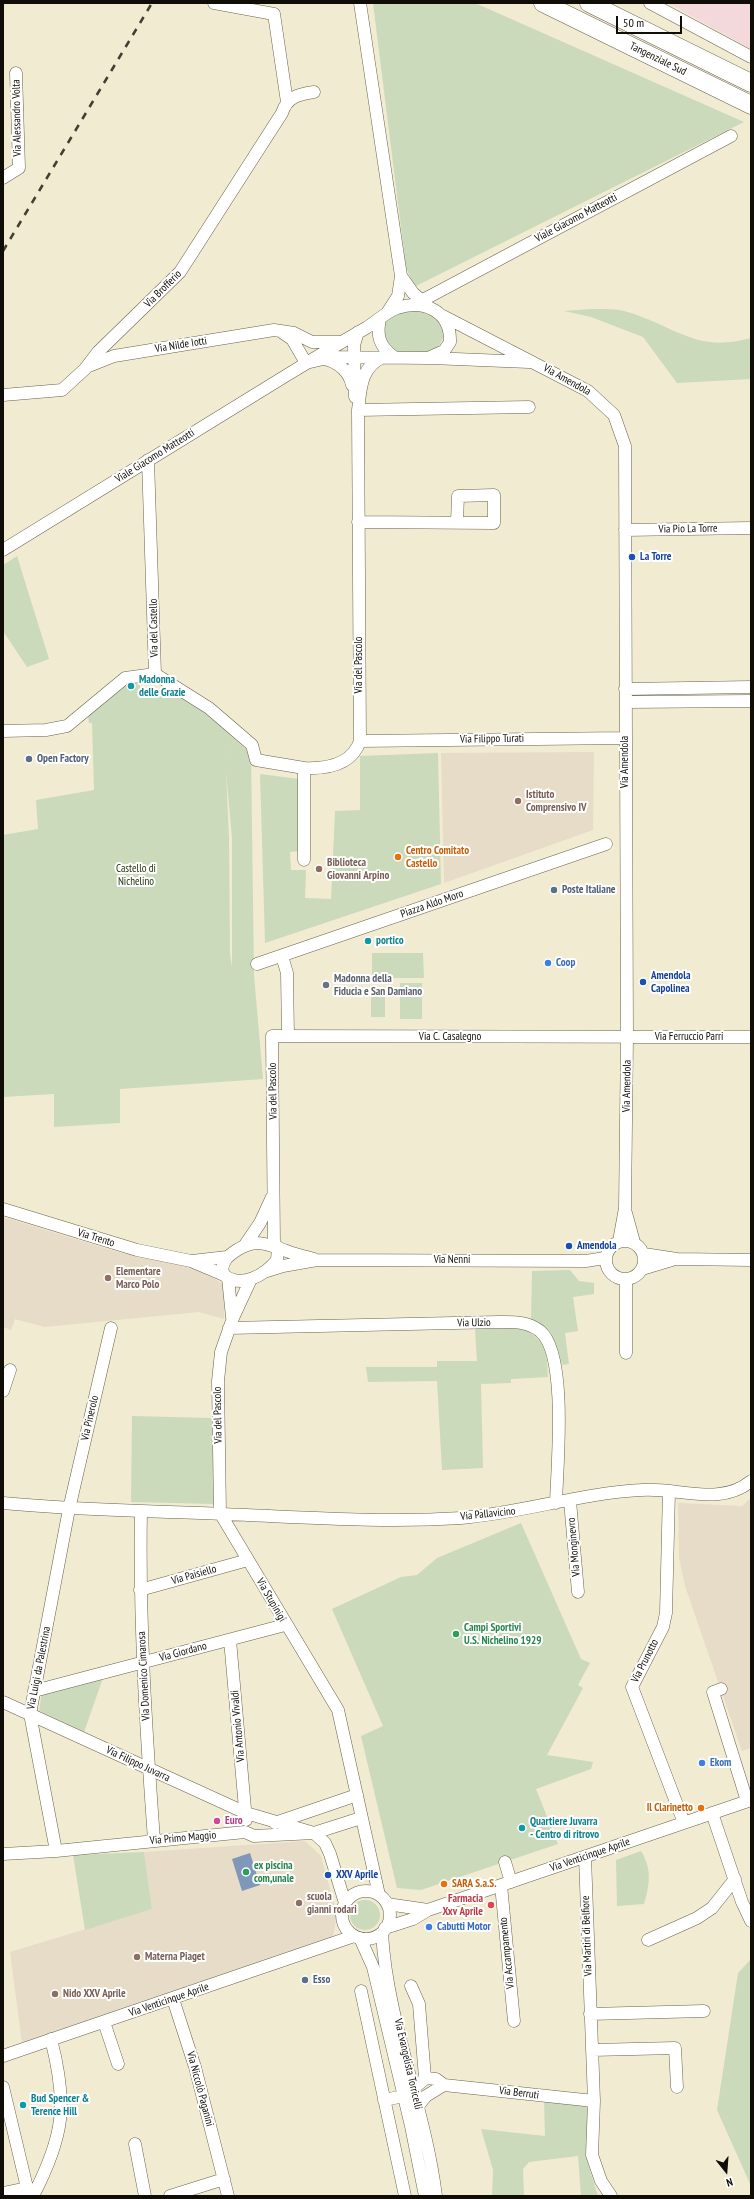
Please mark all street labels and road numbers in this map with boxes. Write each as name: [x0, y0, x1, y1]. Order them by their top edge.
street label: Tangenziale Sud: [627, 40, 689, 78]
street label: Via Alessandro Volta: [10, 79, 24, 157]
street label: Viale Giacomo Matteotti: [533, 191, 619, 245]
street label: Via Brofferio: [142, 268, 184, 310]
street label: Via Nilde Iotti: [154, 334, 208, 356]
street label: Via Amendola: [541, 362, 593, 398]
street label: Viale Giacomo Matteotti: [113, 426, 197, 486]
street label: Via Pio La Torre: [658, 522, 718, 536]
street label: Via del Castello: [147, 598, 161, 658]
street label: Via del Pascolo: [352, 637, 366, 693]
street label: Via Filippo Turati: [460, 732, 524, 746]
street label: Via Amendola: [618, 736, 632, 788]
street label: Piazza Aldo Moro: [399, 887, 465, 921]
street label: Via C. Casalegno: [419, 1030, 481, 1044]
street label: Via Ferruccio Parri: [655, 1030, 723, 1044]
street label: Via Amendola: [620, 1060, 634, 1112]
street label: Via del Pascolo: [266, 1062, 280, 1120]
street label: Via Trento: [76, 1226, 116, 1250]
street label: Via Nenni: [434, 1253, 470, 1267]
street label: Via Ulzio: [457, 1316, 491, 1330]
street label: Via del Pascolo: [211, 1386, 225, 1444]
street label: Via Pinerolo: [78, 1394, 102, 1442]
street label: Via Pallavicino: [460, 1505, 516, 1523]
street label: Via Monginevro: [565, 1517, 583, 1577]
street label: Via Paisiello: [170, 1562, 218, 1588]
street label: Via Stupinigi: [253, 1576, 289, 1624]
street label: Via Luigi da Palestrina: [24, 1625, 54, 1711]
street label: Via Domenico Cimarosa: [135, 1631, 153, 1721]
street label: Via Prunotto: [628, 1637, 662, 1685]
street label: Via Giordano: [158, 1639, 208, 1665]
street label: Via Antonio Vivaldi: [228, 1690, 248, 1762]
street label: Via Filippo Juvarra: [104, 1743, 172, 1785]
street label: Via Primo Maggio: [149, 1829, 217, 1847]
street label: Via Venticinque Aprile: [548, 1835, 632, 1875]
street label: Via Martiri di Belfiore: [579, 1895, 595, 1977]
street label: Via Accampamento: [497, 1917, 517, 1989]
street label: Via Venticinque Aprile: [127, 1980, 211, 2020]
street label: Via Evangelista Torricelli: [391, 2017, 425, 2111]
street label: Via Niccolò Paganini: [184, 2050, 216, 2128]
street label: Via Berruti: [498, 2084, 540, 2102]

